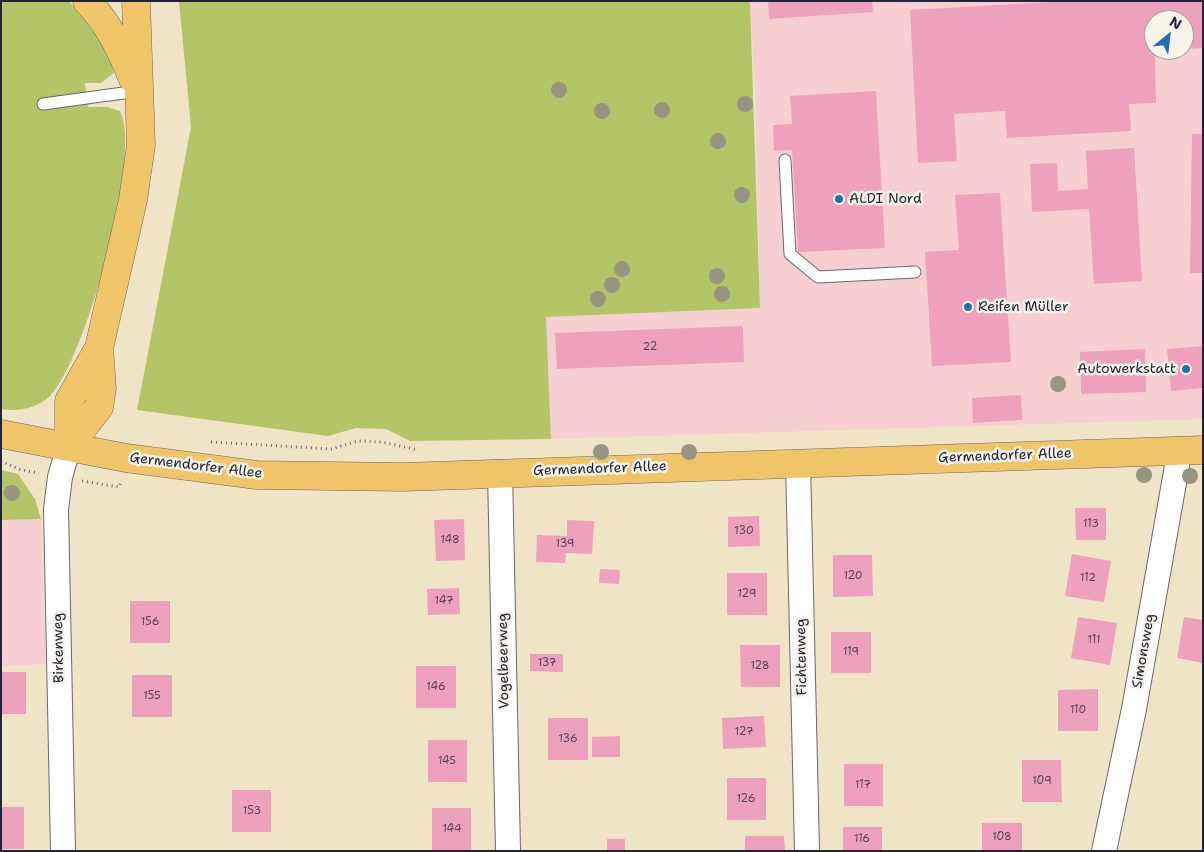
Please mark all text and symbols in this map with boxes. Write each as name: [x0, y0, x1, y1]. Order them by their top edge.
north arrow: [1144, 10, 1194, 60]
text: N: [1167, 12, 1185, 33]
place label: ALDI Nord: [849, 191, 922, 207]
marker: ALDI Nord: [833, 193, 845, 205]
place label: Reifen Müller: [978, 299, 1069, 315]
marker: Reifen Müller: [962, 301, 974, 313]
house number: 22: [643, 340, 657, 354]
place label: Autowerkstatt: [1077, 361, 1176, 377]
marker: Autowerkstatt: [1180, 363, 1192, 375]
street label: Germendorfer Allee: [938, 445, 1072, 467]
street label: Germendorfer Allee: [129, 450, 263, 482]
street label: Germendorfer Allee: [533, 458, 667, 480]
house number: 113: [1083, 517, 1099, 531]
house number: 130: [734, 524, 754, 538]
house number: 148: [440, 533, 460, 547]
house number: 139: [556, 537, 574, 551]
house number: 120: [843, 569, 863, 583]
house number: 112: [1080, 571, 1096, 585]
house number: 129: [738, 587, 756, 601]
house number: 147: [435, 594, 453, 608]
street label: Simonsweg: [1129, 612, 1159, 690]
street label: Birkenweg: [50, 613, 68, 683]
street label: Vogelbeerweg: [495, 613, 513, 709]
house number: 156: [141, 615, 159, 629]
street label: Fichtenweg: [793, 618, 811, 696]
house number: 111: [1087, 633, 1101, 647]
house number: 119: [843, 645, 859, 659]
house number: 137: [538, 656, 556, 670]
house number: 128: [750, 659, 770, 673]
house number: 146: [426, 680, 446, 694]
house number: 155: [143, 689, 161, 703]
house number: 110: [1070, 703, 1086, 717]
house number: 127: [735, 725, 753, 739]
house number: 136: [558, 732, 578, 746]
house number: 145: [438, 754, 456, 768]
house number: 109: [1032, 774, 1052, 788]
house number: 117: [855, 778, 871, 792]
house number: 126: [737, 792, 755, 806]
house number: 153: [243, 804, 261, 818]
house number: 144: [442, 822, 462, 836]
house number: 108: [992, 830, 1012, 844]
house number: 116: [854, 832, 870, 846]

